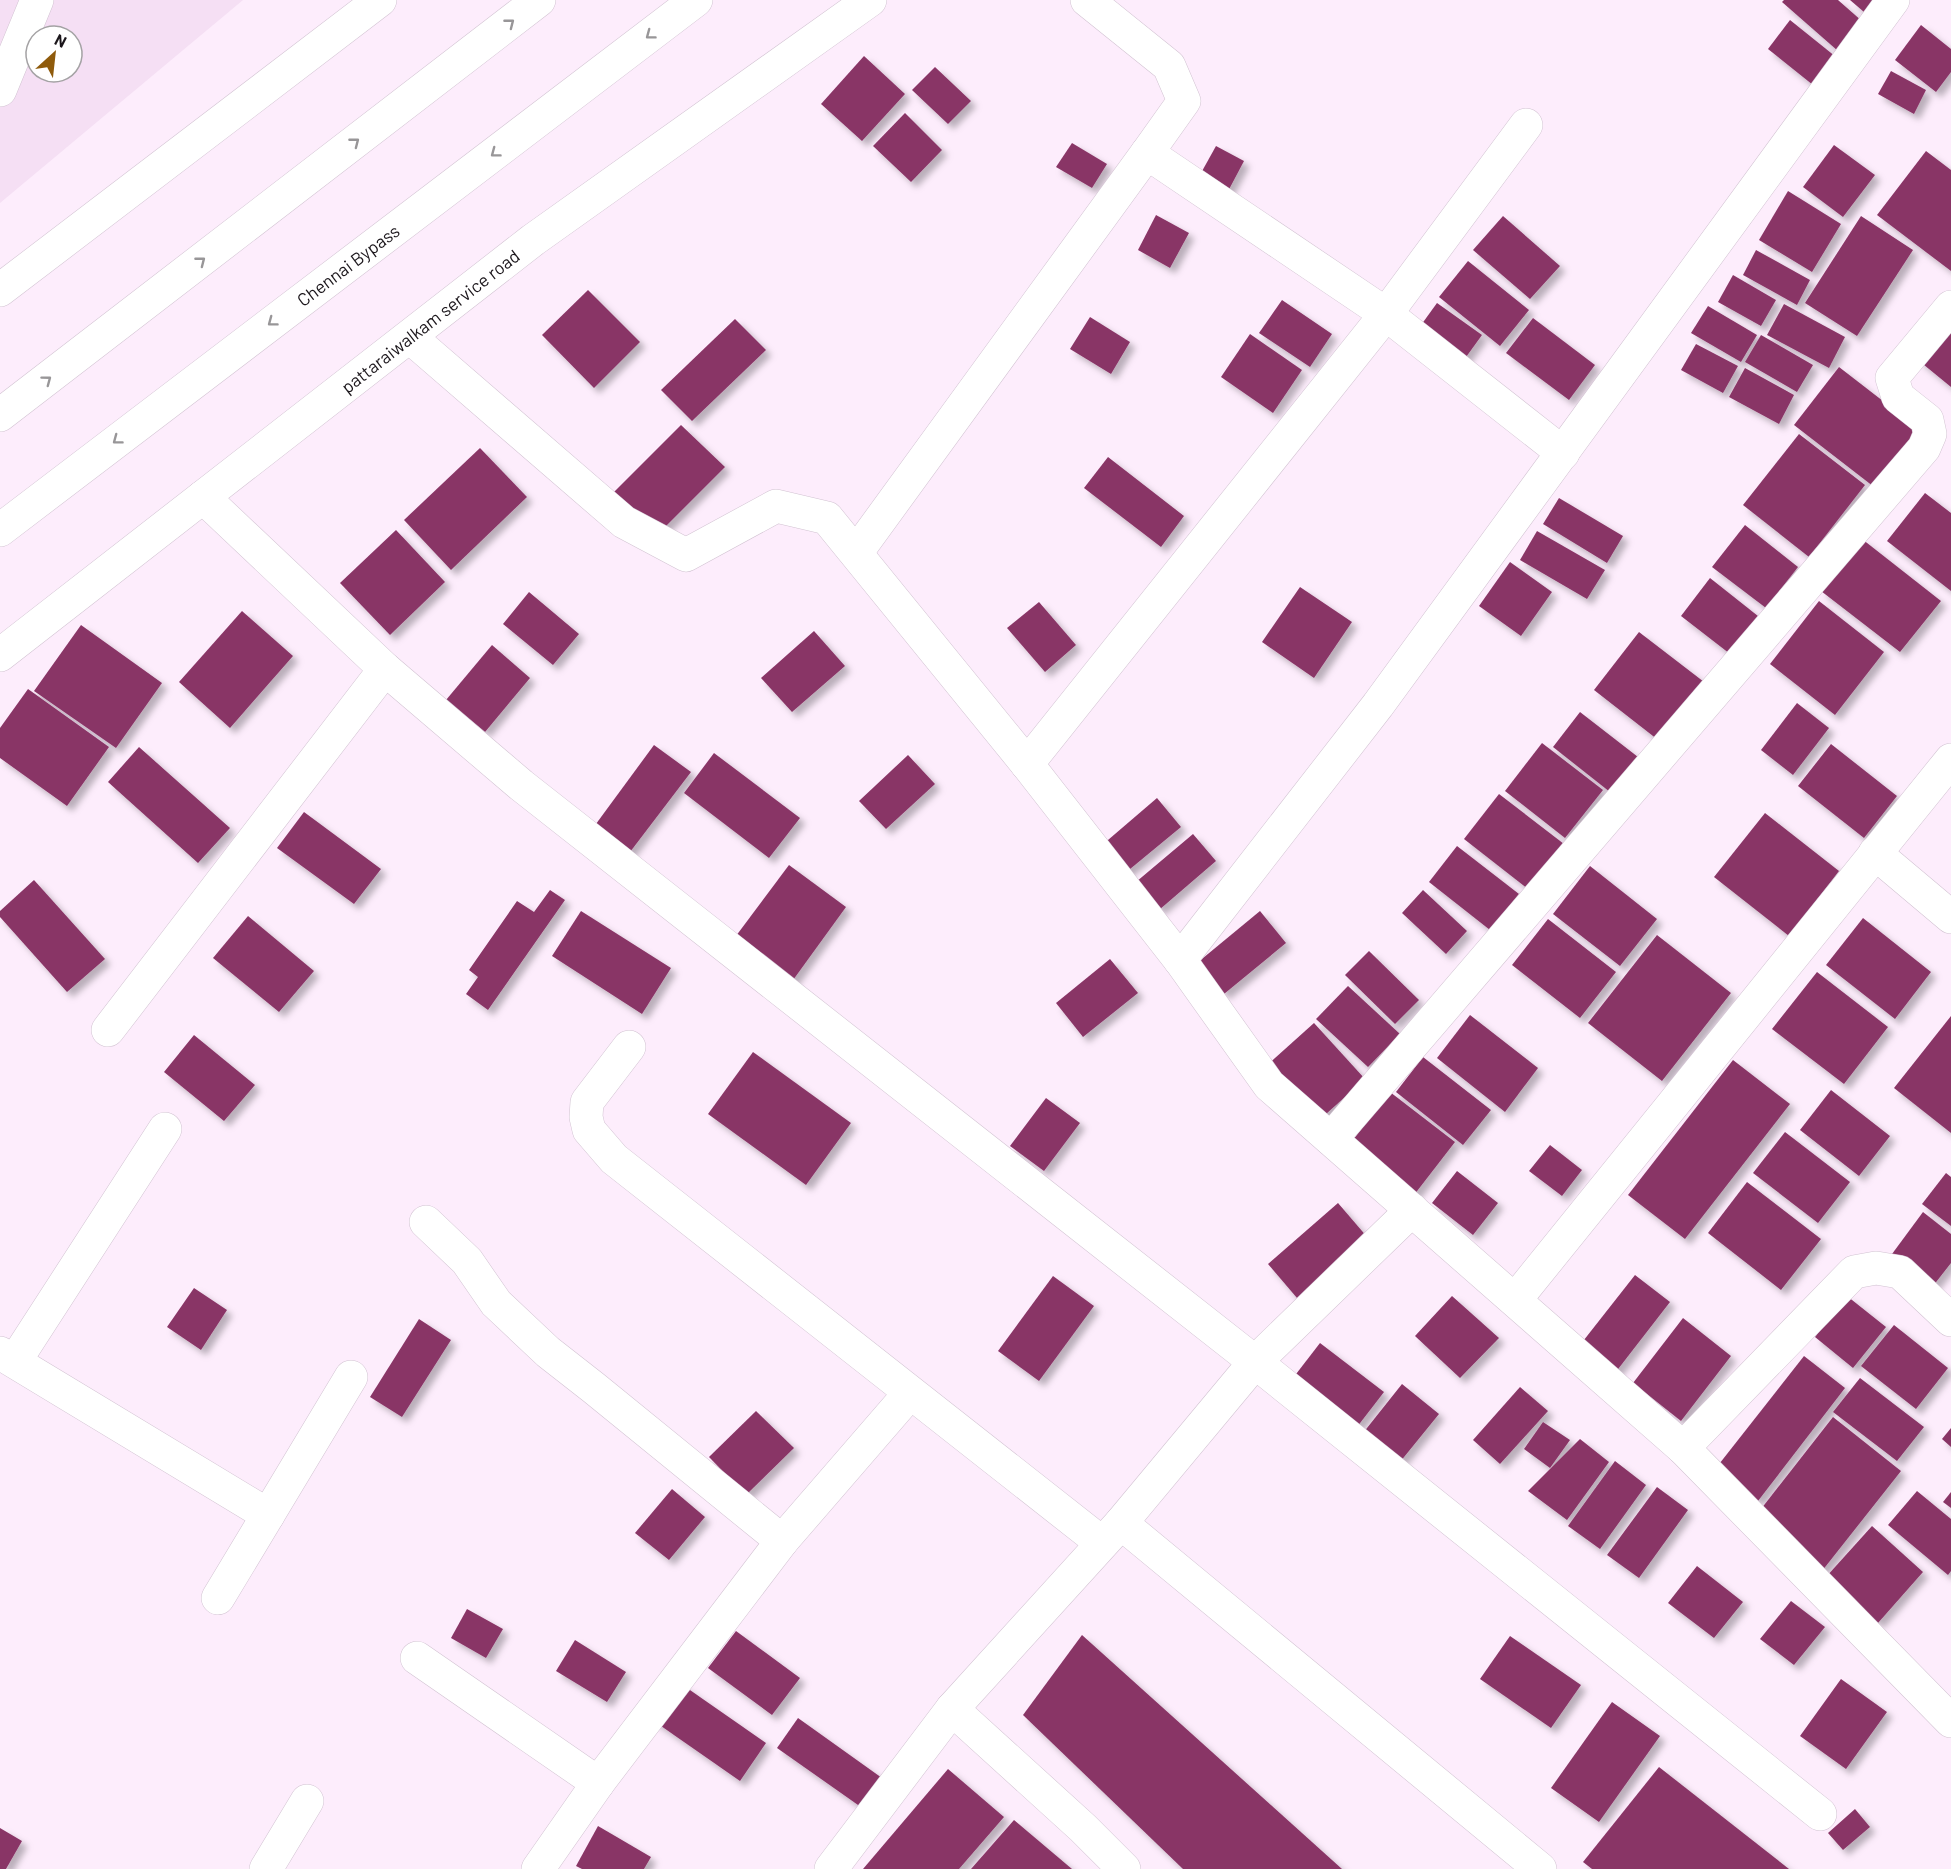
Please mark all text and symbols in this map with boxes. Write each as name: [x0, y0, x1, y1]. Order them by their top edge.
one-way arrow: [503, 19, 514, 30]
north arrow: [24, 24, 84, 84]
one-way arrow: [645, 28, 656, 39]
text: N: [52, 29, 70, 51]
one-way arrow: [349, 138, 360, 149]
one-way arrow: [490, 146, 501, 157]
street label: Chennai Bypass: [292, 219, 404, 311]
street label: pattaraiwalkam service road: [336, 244, 524, 398]
one-way arrow: [194, 257, 205, 268]
one-way arrow: [268, 315, 279, 326]
one-way arrow: [40, 376, 51, 387]
one-way arrow: [113, 433, 124, 444]

